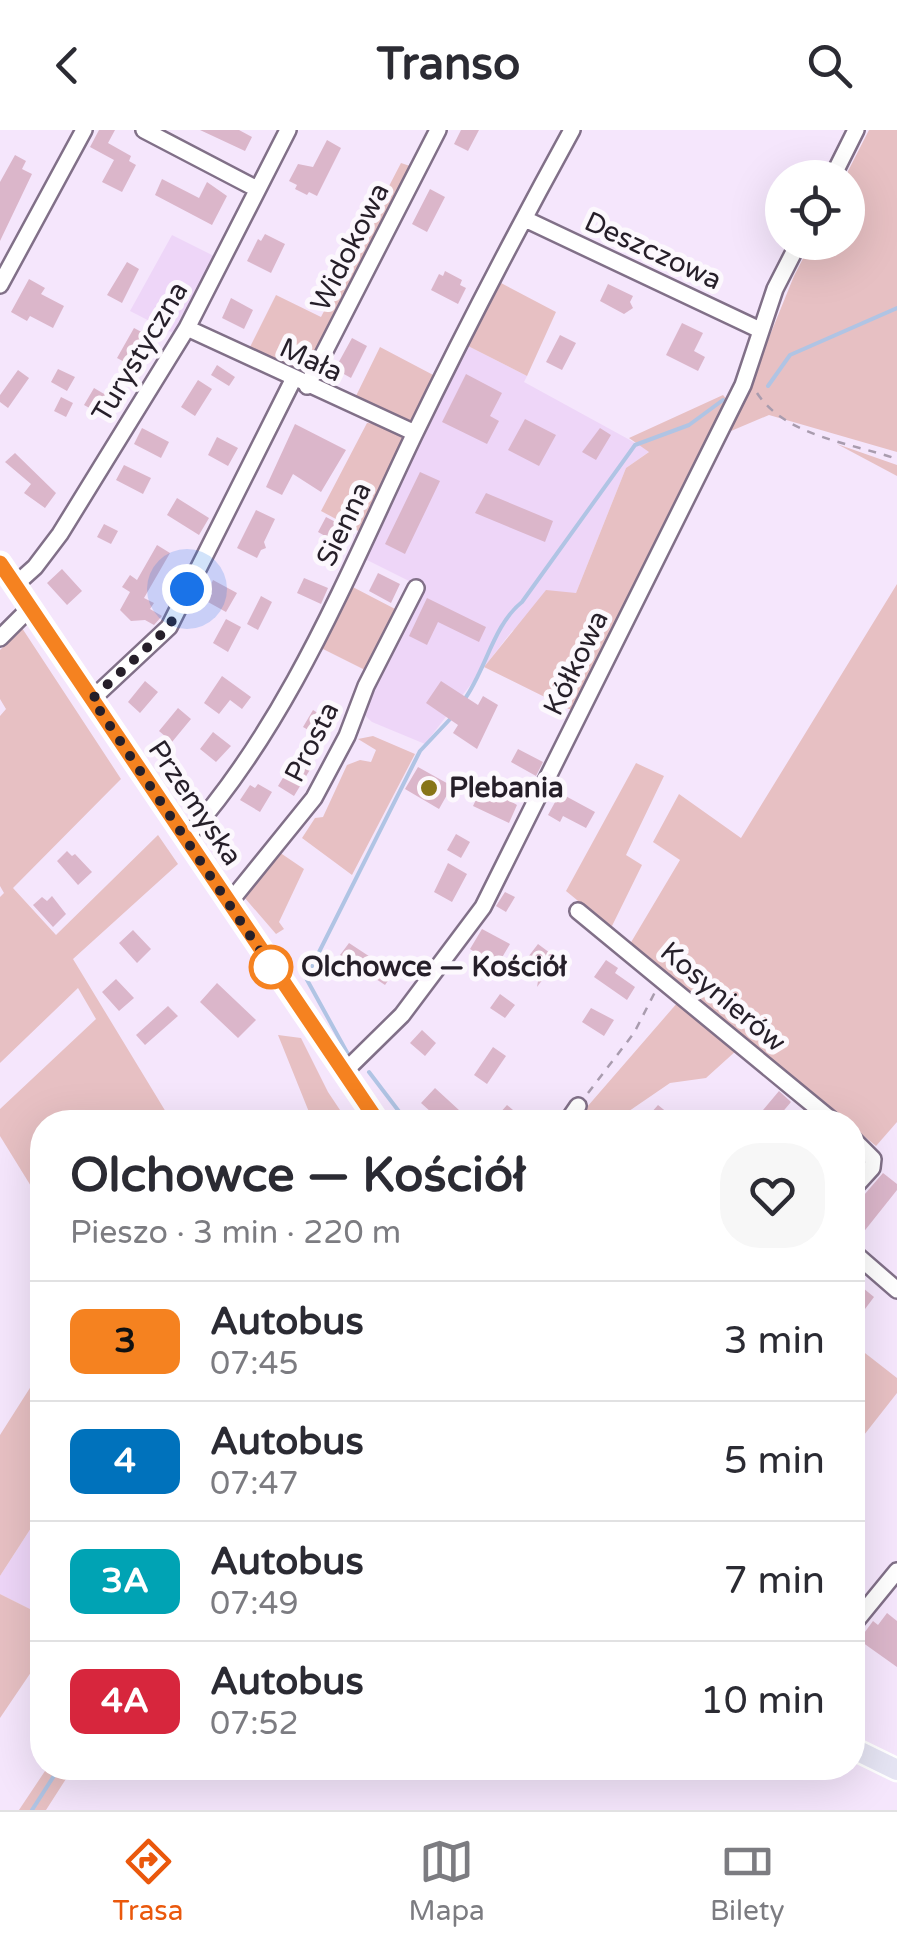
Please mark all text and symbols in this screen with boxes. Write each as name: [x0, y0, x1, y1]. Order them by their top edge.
icon: back: [40, 38, 95, 93]
text: Transo: [377, 38, 520, 92]
icon: search: [802, 38, 857, 93]
map controls: [765, 160, 865, 260]
button: locate: [765, 160, 865, 260]
street label: Widokowa: [303, 177, 397, 317]
street label: Deszczowa: [579, 204, 727, 298]
street label: Turystyczna: [85, 275, 195, 429]
street label: Mała: [274, 331, 348, 389]
street label: Sienna: [309, 476, 379, 572]
your location: [162, 564, 212, 614]
street label: Kółkowa: [536, 605, 616, 721]
street label: Prosta: [277, 696, 347, 788]
street label: Przemyska: [141, 734, 249, 872]
place label: Plebania: [449, 771, 564, 805]
marker: Plebania: [418, 777, 440, 799]
street label: Kosynierów: [653, 935, 793, 1059]
marker: Olchowce — Kościół: [250, 946, 292, 988]
place label: Olchowce — Kościół: [301, 950, 568, 984]
button: heart: [720, 1143, 825, 1248]
text: Olchowce — Kościół: [70, 1147, 526, 1205]
text: Pieszo · 3 min · 220 m: [70, 1214, 401, 1252]
text: Autobus: [210, 1299, 364, 1345]
text: 3 min: [724, 1318, 825, 1364]
text: 3: [114, 1320, 136, 1362]
text: 07:45: [210, 1345, 299, 1383]
text: Autobus: [210, 1419, 364, 1465]
text: 5 min: [724, 1438, 825, 1484]
text: 4: [114, 1440, 136, 1482]
text: 07:47: [210, 1465, 299, 1503]
text: Autobus: [210, 1539, 364, 1585]
text: 7 min: [724, 1558, 825, 1604]
text: 3A: [101, 1560, 149, 1602]
text: 07:49: [210, 1585, 299, 1623]
text: Autobus: [210, 1659, 364, 1705]
text: 10 min: [700, 1678, 825, 1724]
text: 4A: [101, 1680, 149, 1722]
text: 07:52: [210, 1705, 299, 1743]
tab: Trasa: [113, 1834, 184, 1928]
tab: Mapa: [409, 1834, 485, 1928]
tab: Bilety: [710, 1834, 784, 1928]

